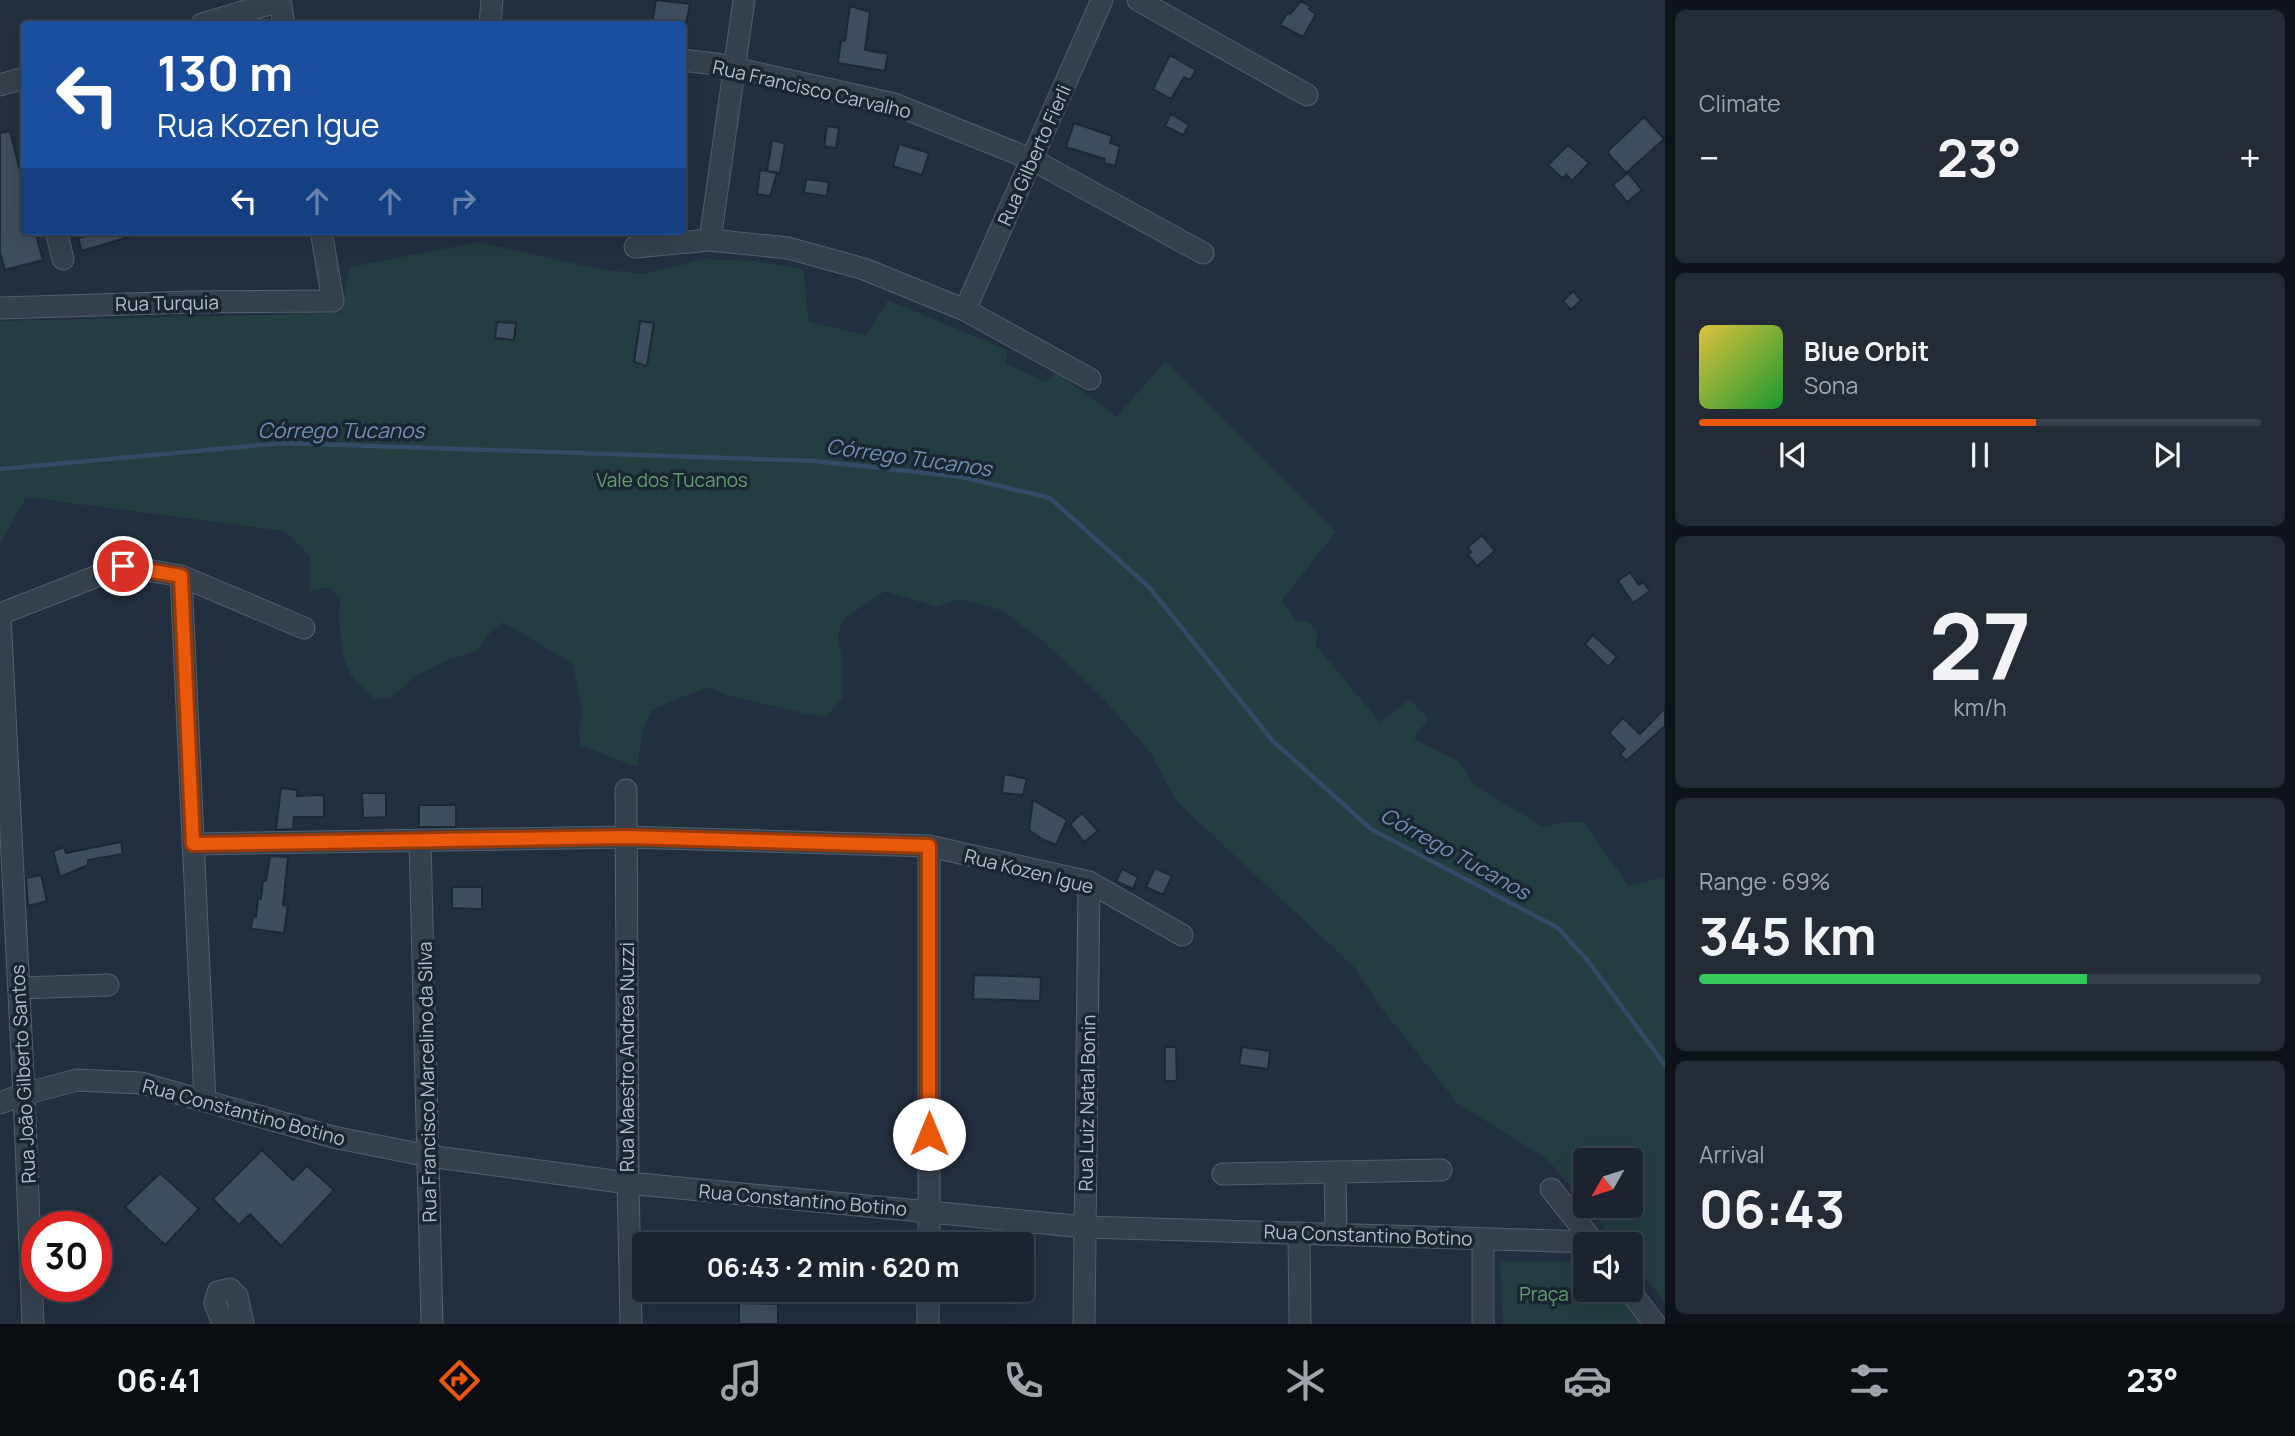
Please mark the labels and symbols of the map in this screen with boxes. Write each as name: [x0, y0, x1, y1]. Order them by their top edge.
street label: Rua Francisco Carvalho: [710, 54, 914, 124]
street label: Rua Gilberto Fierli: [991, 80, 1077, 230]
street label: Rua Turquia: [115, 289, 219, 317]
water label: Córrego Tucanos: [258, 416, 426, 444]
water label: Córrego Tucanos: [825, 432, 996, 483]
park label: Vale dos Tucanos: [596, 467, 748, 493]
pin: [93, 536, 153, 596]
water label: Córrego Tucanos: [1376, 800, 1537, 907]
street label: Rua Kozen Igue: [962, 842, 1096, 900]
street label: Rua Francisco Marcelino da Silva: [412, 941, 442, 1223]
street label: Rua Maestro Andrea Nuzzi: [614, 942, 640, 1172]
street label: Rua João Gilberto Santos: [4, 964, 42, 1184]
street label: Rua Luiz Natal Bonin: [1072, 1014, 1102, 1192]
street label: Rua Constantino Botino: [140, 1072, 348, 1152]
position arrow: [892, 1097, 966, 1171]
north arrow: [1573, 1148, 1643, 1218]
street label: Rua Constantino Botino: [698, 1178, 908, 1222]
speed limit sign: 30: [21, 1211, 112, 1302]
street label: Rua Constantino Botino: [1263, 1218, 1473, 1252]
park label: Praça: [1519, 1281, 1569, 1307]

